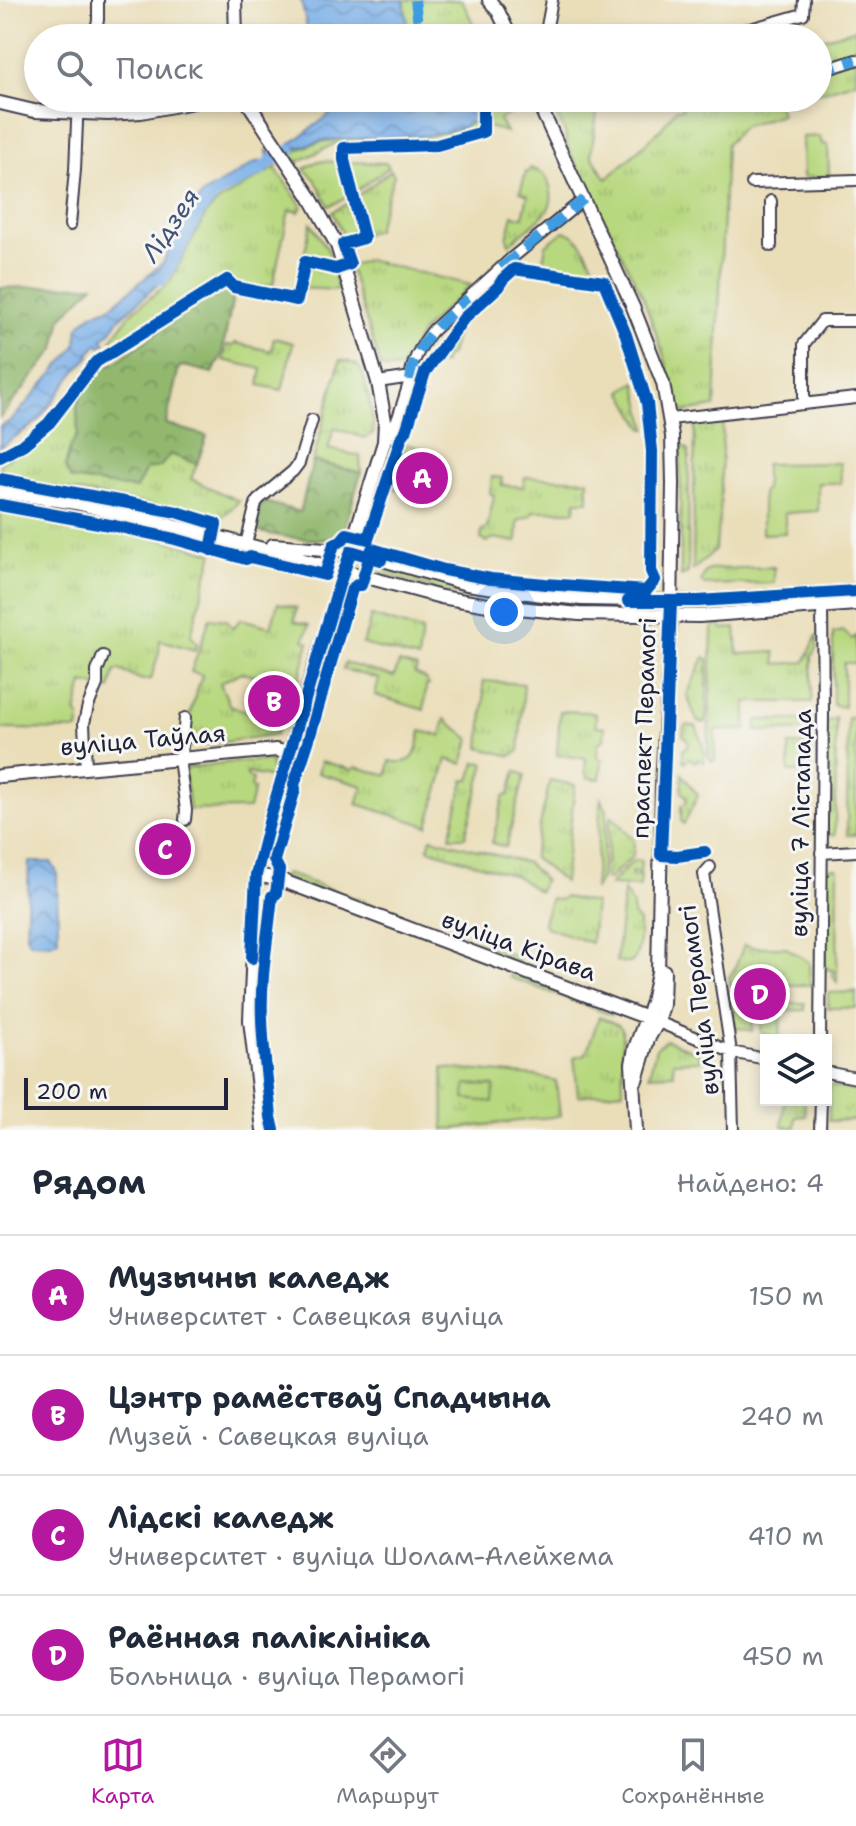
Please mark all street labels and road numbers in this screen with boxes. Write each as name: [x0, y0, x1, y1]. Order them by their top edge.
street label: праспект Перамогі: [624, 617, 664, 839]
street label: вуліца 7 Лістапада: [783, 709, 819, 937]
street label: вуліца Таўлая: [59, 717, 227, 763]
street label: вуліца Кірава: [437, 903, 601, 989]
street label: вуліца Перамогі: [671, 903, 727, 1097]

